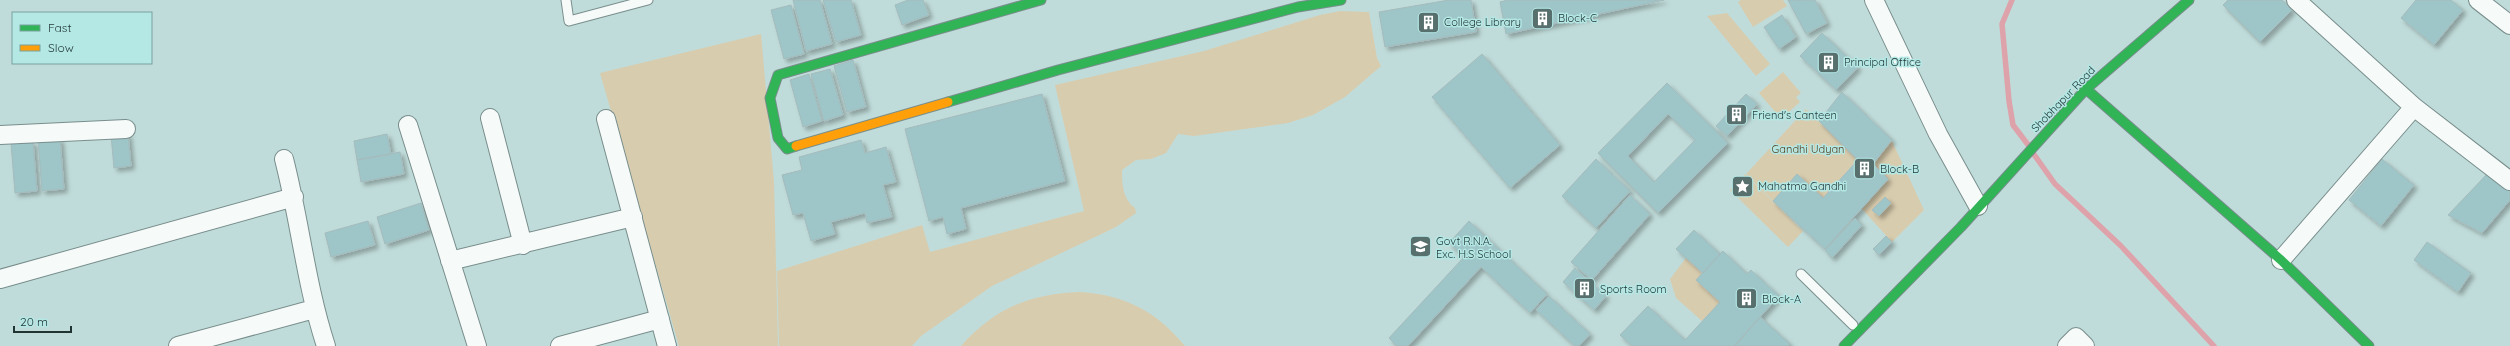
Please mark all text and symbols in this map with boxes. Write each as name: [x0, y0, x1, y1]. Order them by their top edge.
building icon: Block-C: [1529, 5, 1555, 31]
building icon: College Library: [1415, 9, 1441, 35]
place label: Block-C: [1558, 11, 1597, 25]
legend: [12, 12, 152, 64]
place label: College Library: [1444, 15, 1521, 29]
text: Fast: [48, 20, 72, 35]
text: Slow: [48, 40, 74, 55]
building icon: Principal Office: [1816, 49, 1842, 75]
place label: Principal Office: [1844, 55, 1921, 69]
street label: Shobhapur Road: [2028, 63, 2098, 135]
building icon: Friend's Canteen: [1724, 102, 1750, 128]
place label: Friend's Canteen: [1752, 108, 1837, 122]
park label: Gandhi Udyan: [1772, 142, 1844, 156]
building icon: Block-B: [1851, 156, 1877, 182]
place label: Block-B: [1880, 162, 1919, 176]
place icon: Mahatma Gandhi: [1729, 173, 1755, 199]
place label: Mahatma Gandhi: [1758, 179, 1846, 193]
school or university icon: Govt R.N.A. Exc. H.S School: [1407, 234, 1433, 260]
place label: Govt R.N.A. Exc. H.S School: [1436, 234, 1511, 261]
building icon: Sports Room: [1571, 276, 1597, 302]
place label: Sports Room: [1600, 282, 1666, 296]
building icon: Block-A: [1734, 286, 1760, 312]
place label: Block-A: [1762, 292, 1801, 306]
scale bar: [14, 308, 71, 334]
text: 20 m: [20, 314, 48, 329]

